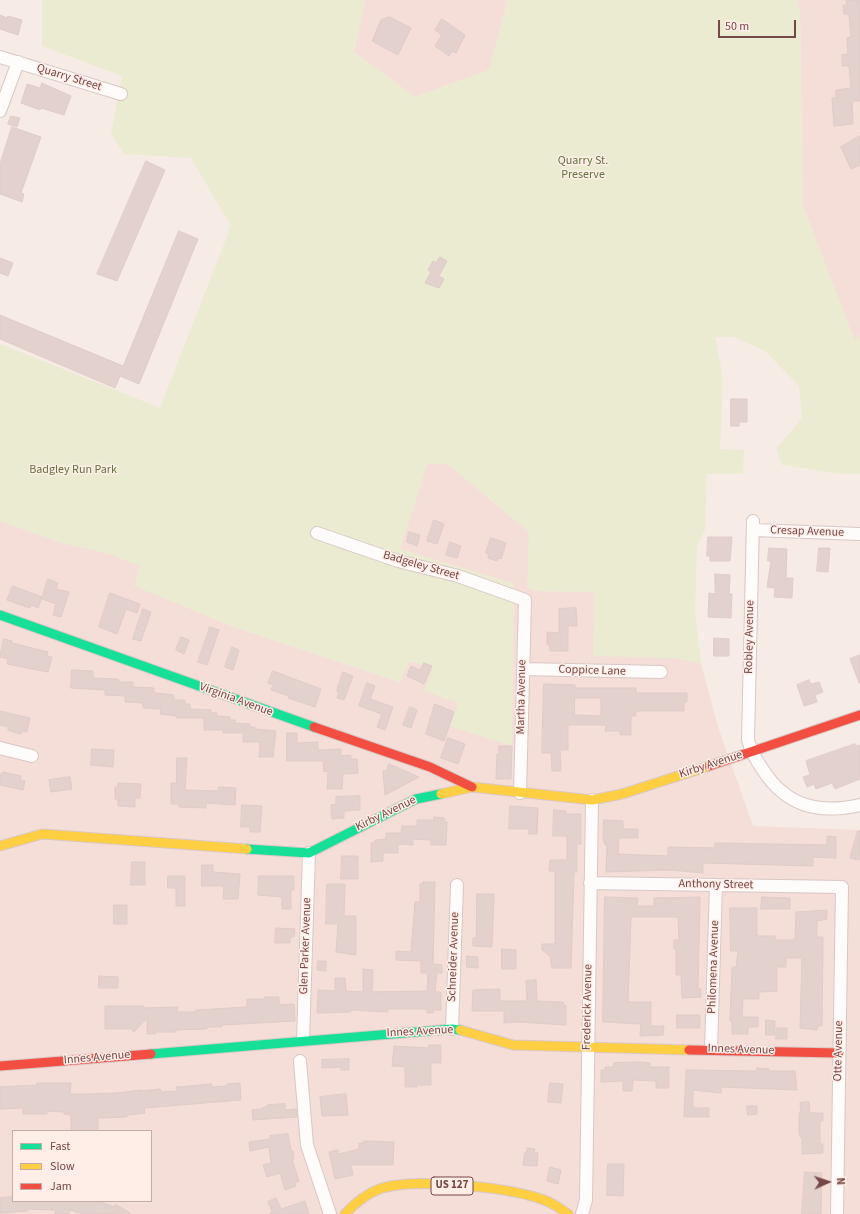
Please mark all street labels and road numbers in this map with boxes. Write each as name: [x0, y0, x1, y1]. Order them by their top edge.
street label: Quarry Street: [35, 61, 103, 95]
street label: Cresap Avenue: [770, 524, 844, 540]
street label: Badgeley Street: [381, 548, 461, 584]
street label: Robley Avenue: [742, 600, 758, 674]
street label: Martha Avenue: [514, 659, 530, 735]
street label: Coppice Lane: [558, 663, 626, 679]
street label: Virginia Avenue: [197, 680, 275, 720]
street label: Kirby Avenue: [678, 748, 744, 782]
street label: Kirby Avenue: [353, 793, 419, 835]
street label: Anthony Street: [678, 877, 754, 893]
street label: Glen Parker Avenue: [297, 897, 315, 995]
street label: Schneider Avenue: [445, 912, 463, 1002]
street label: Philomena Avenue: [705, 920, 723, 1014]
street label: Frederick Avenue: [580, 964, 596, 1050]
street label: Otte Avenue: [831, 1020, 847, 1082]
street label: Innes Avenue: [386, 1023, 454, 1041]
street label: Innes Avenue: [707, 1042, 775, 1058]
street label: Innes Avenue: [63, 1048, 131, 1068]
road number: US 127: [431, 1177, 473, 1195]

